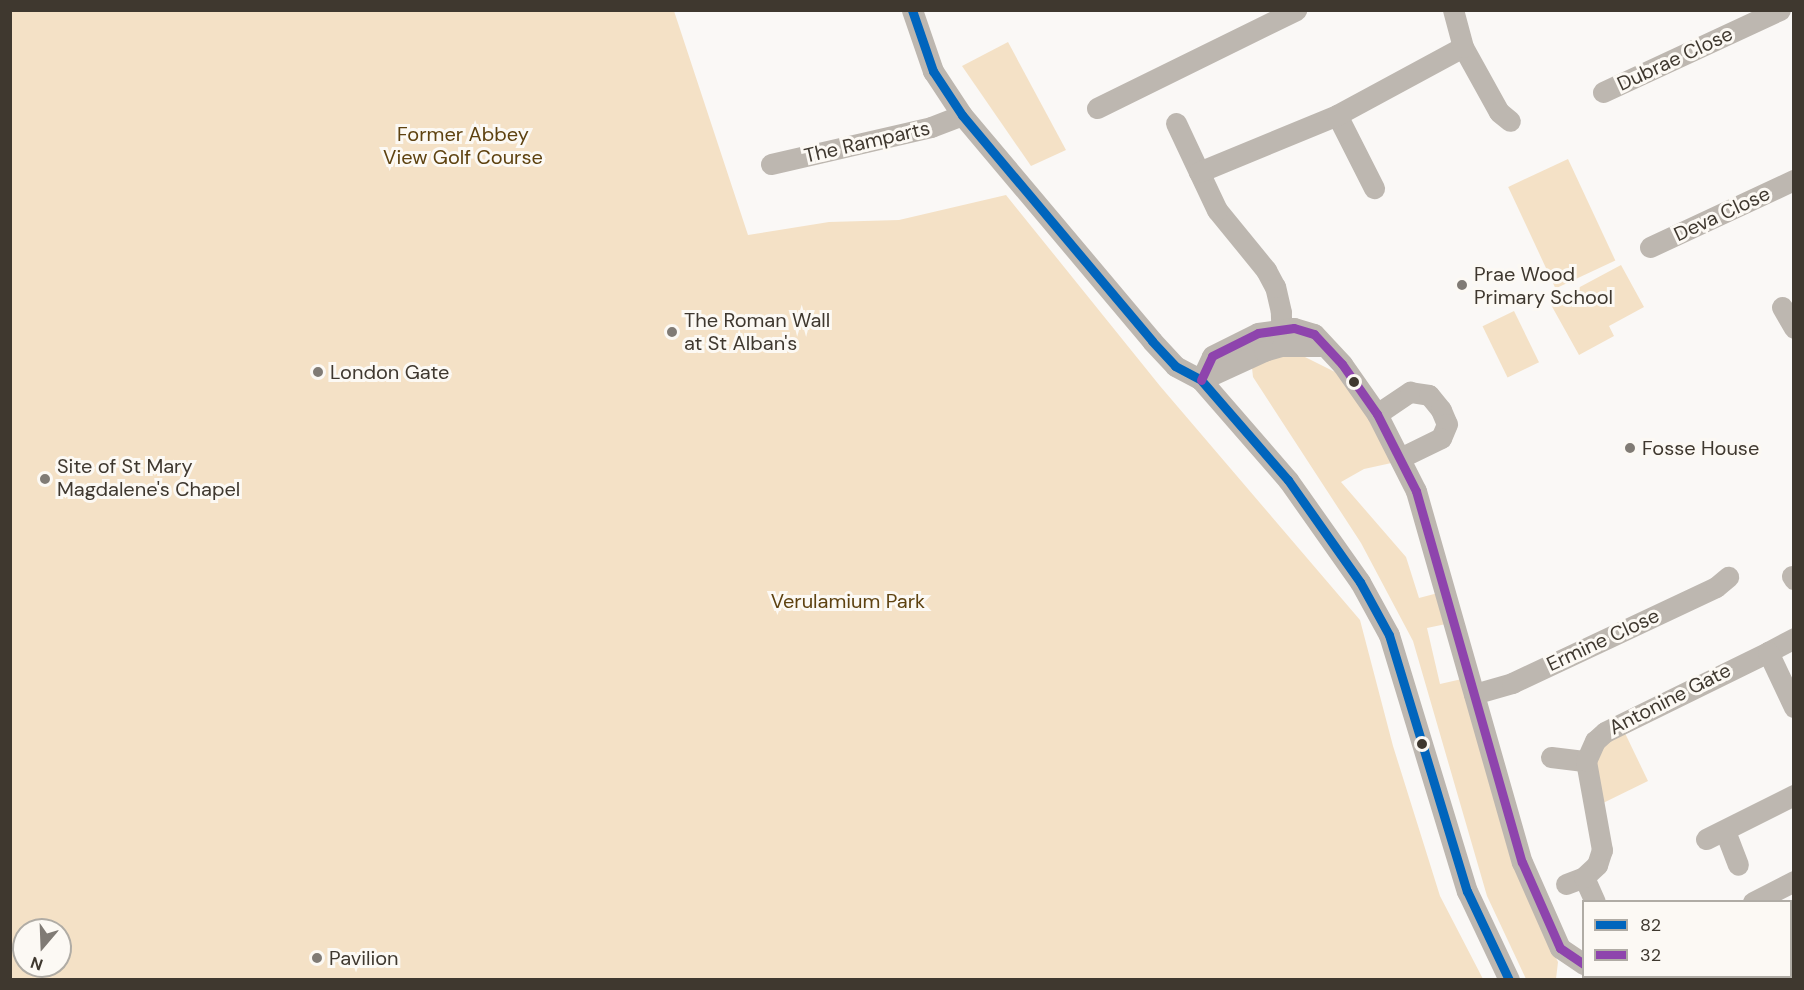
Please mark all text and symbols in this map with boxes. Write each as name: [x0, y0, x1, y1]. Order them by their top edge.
street label: Dubrae Close: [1613, 22, 1737, 96]
street label: The Ramparts: [802, 116, 932, 168]
park label: Former Abbey View Golf Course: [383, 122, 543, 169]
street label: Deva Close: [1670, 181, 1774, 247]
place label: Prae Wood Primary School: [1474, 262, 1613, 309]
marker: Prae Wood Primary School: [1455, 278, 1469, 292]
place label: The Roman Wall at St Alban's: [684, 308, 830, 355]
marker: The Roman Wall at St Alban's: [665, 325, 679, 339]
place label: London Gate: [330, 360, 449, 384]
marker: London Gate: [311, 365, 325, 379]
unlabelled marker: [1348, 376, 1360, 388]
place label: Fosse House: [1642, 436, 1759, 460]
marker: Fosse House: [1623, 441, 1637, 455]
place label: Site of St Mary Magdalene's Chapel: [57, 455, 240, 502]
marker: Site of St Mary Magdalene's Chapel: [38, 472, 52, 486]
park label: Verulamium Park: [771, 589, 925, 613]
street label: Ermine Close: [1543, 603, 1663, 677]
street label: Antonine Gate: [1605, 658, 1735, 740]
unlabelled marker: [1416, 738, 1428, 750]
legend: [1582, 900, 1792, 978]
text: 82: [1640, 913, 1661, 937]
north arrow: [12, 918, 72, 978]
text: 32: [1640, 943, 1661, 967]
place label: Pavilion: [329, 946, 399, 970]
marker: Pavilion: [310, 951, 324, 965]
text: N: [28, 952, 46, 975]

